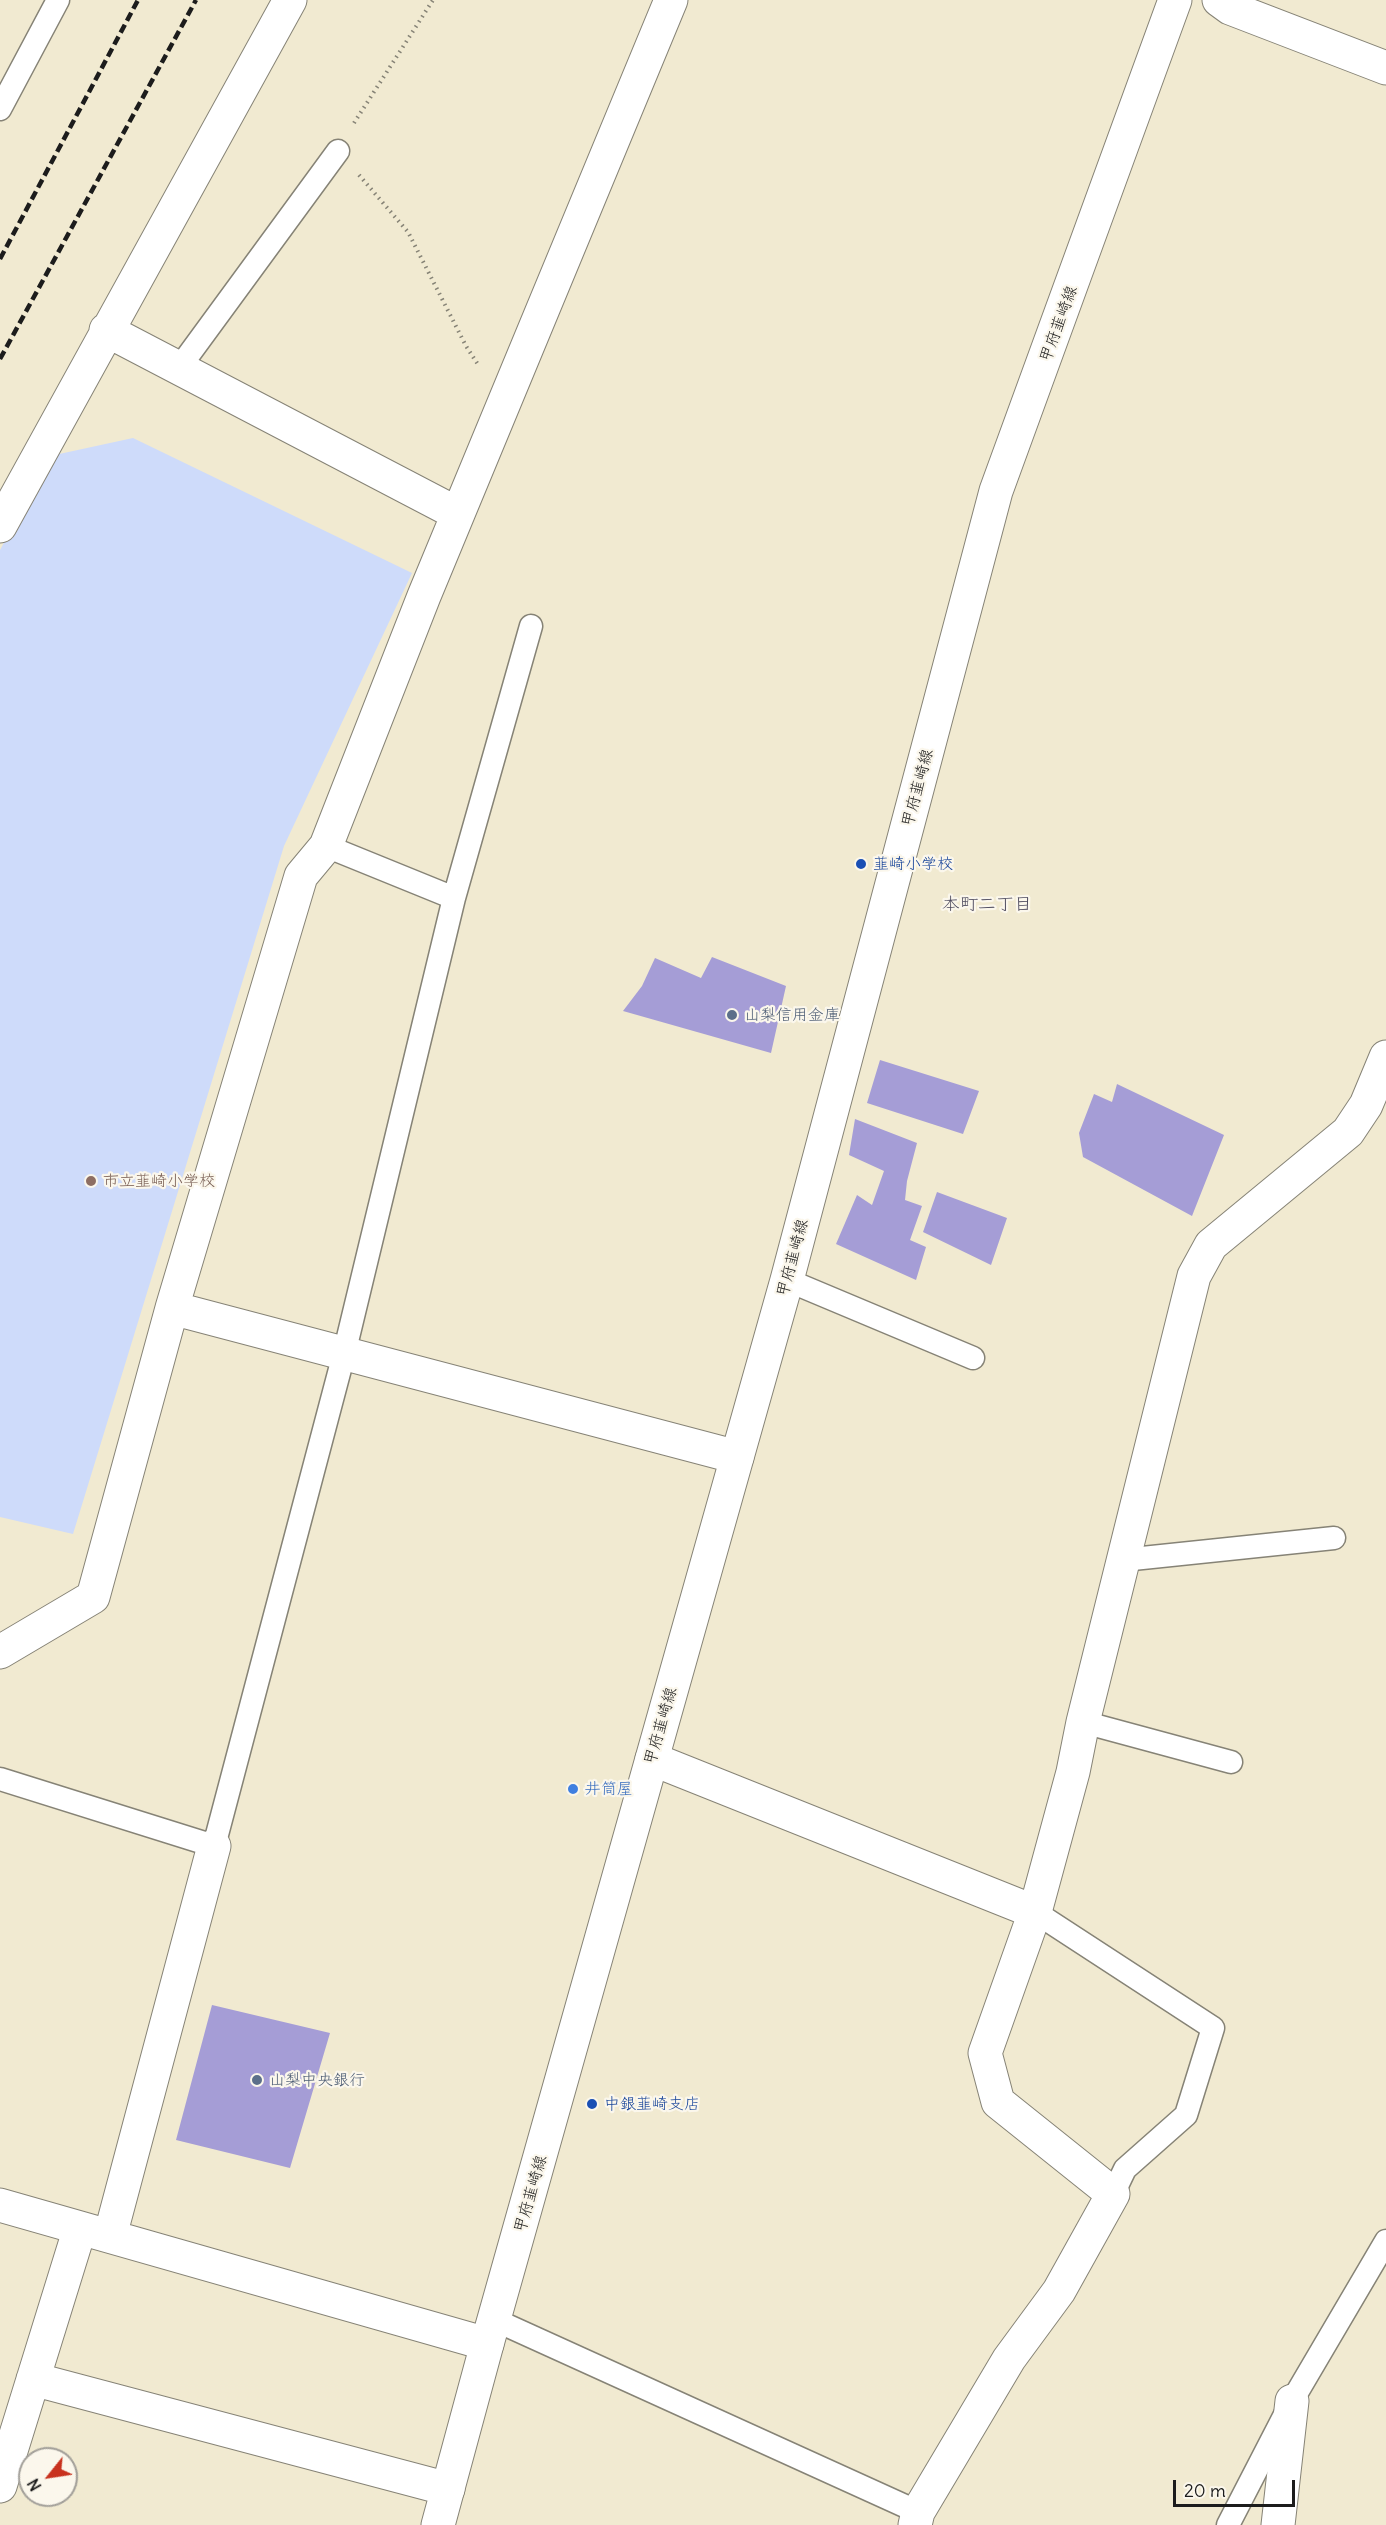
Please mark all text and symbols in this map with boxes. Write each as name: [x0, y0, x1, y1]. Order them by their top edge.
street label: 甲府韮崎線: [1036, 283, 1082, 365]
street label: 甲府韮崎線: [898, 747, 938, 829]
place label: 韮崎小学校: [873, 854, 953, 874]
marker: 韮崎小学校: [854, 857, 868, 871]
district label: 本町二丁目: [942, 894, 1032, 916]
place label: 山梨信用金庫: [744, 1005, 840, 1025]
marker: 山梨信用金庫: [725, 1008, 739, 1022]
place label: 市立韮崎小学校: [103, 1171, 215, 1191]
marker: 市立韮崎小学校: [84, 1174, 98, 1188]
street label: 甲府韮崎線: [773, 1217, 813, 1299]
street label: 甲府韮崎線: [641, 1685, 681, 1767]
place label: 井筒屋: [585, 1779, 633, 1799]
marker: 井筒屋: [566, 1782, 580, 1796]
place label: 山梨中央銀行: [269, 2070, 365, 2090]
marker: 山梨中央銀行: [250, 2073, 264, 2087]
place label: 中銀韮崎支店: [604, 2094, 700, 2114]
marker: 中銀韮崎支店: [585, 2097, 599, 2111]
street label: 甲府韮崎線: [511, 2153, 551, 2235]
north arrow: [18, 2447, 78, 2507]
scale bar: [1176, 2468, 1298, 2506]
text: N: [23, 2475, 46, 2495]
text: 20 m: [1184, 2479, 1226, 2502]

